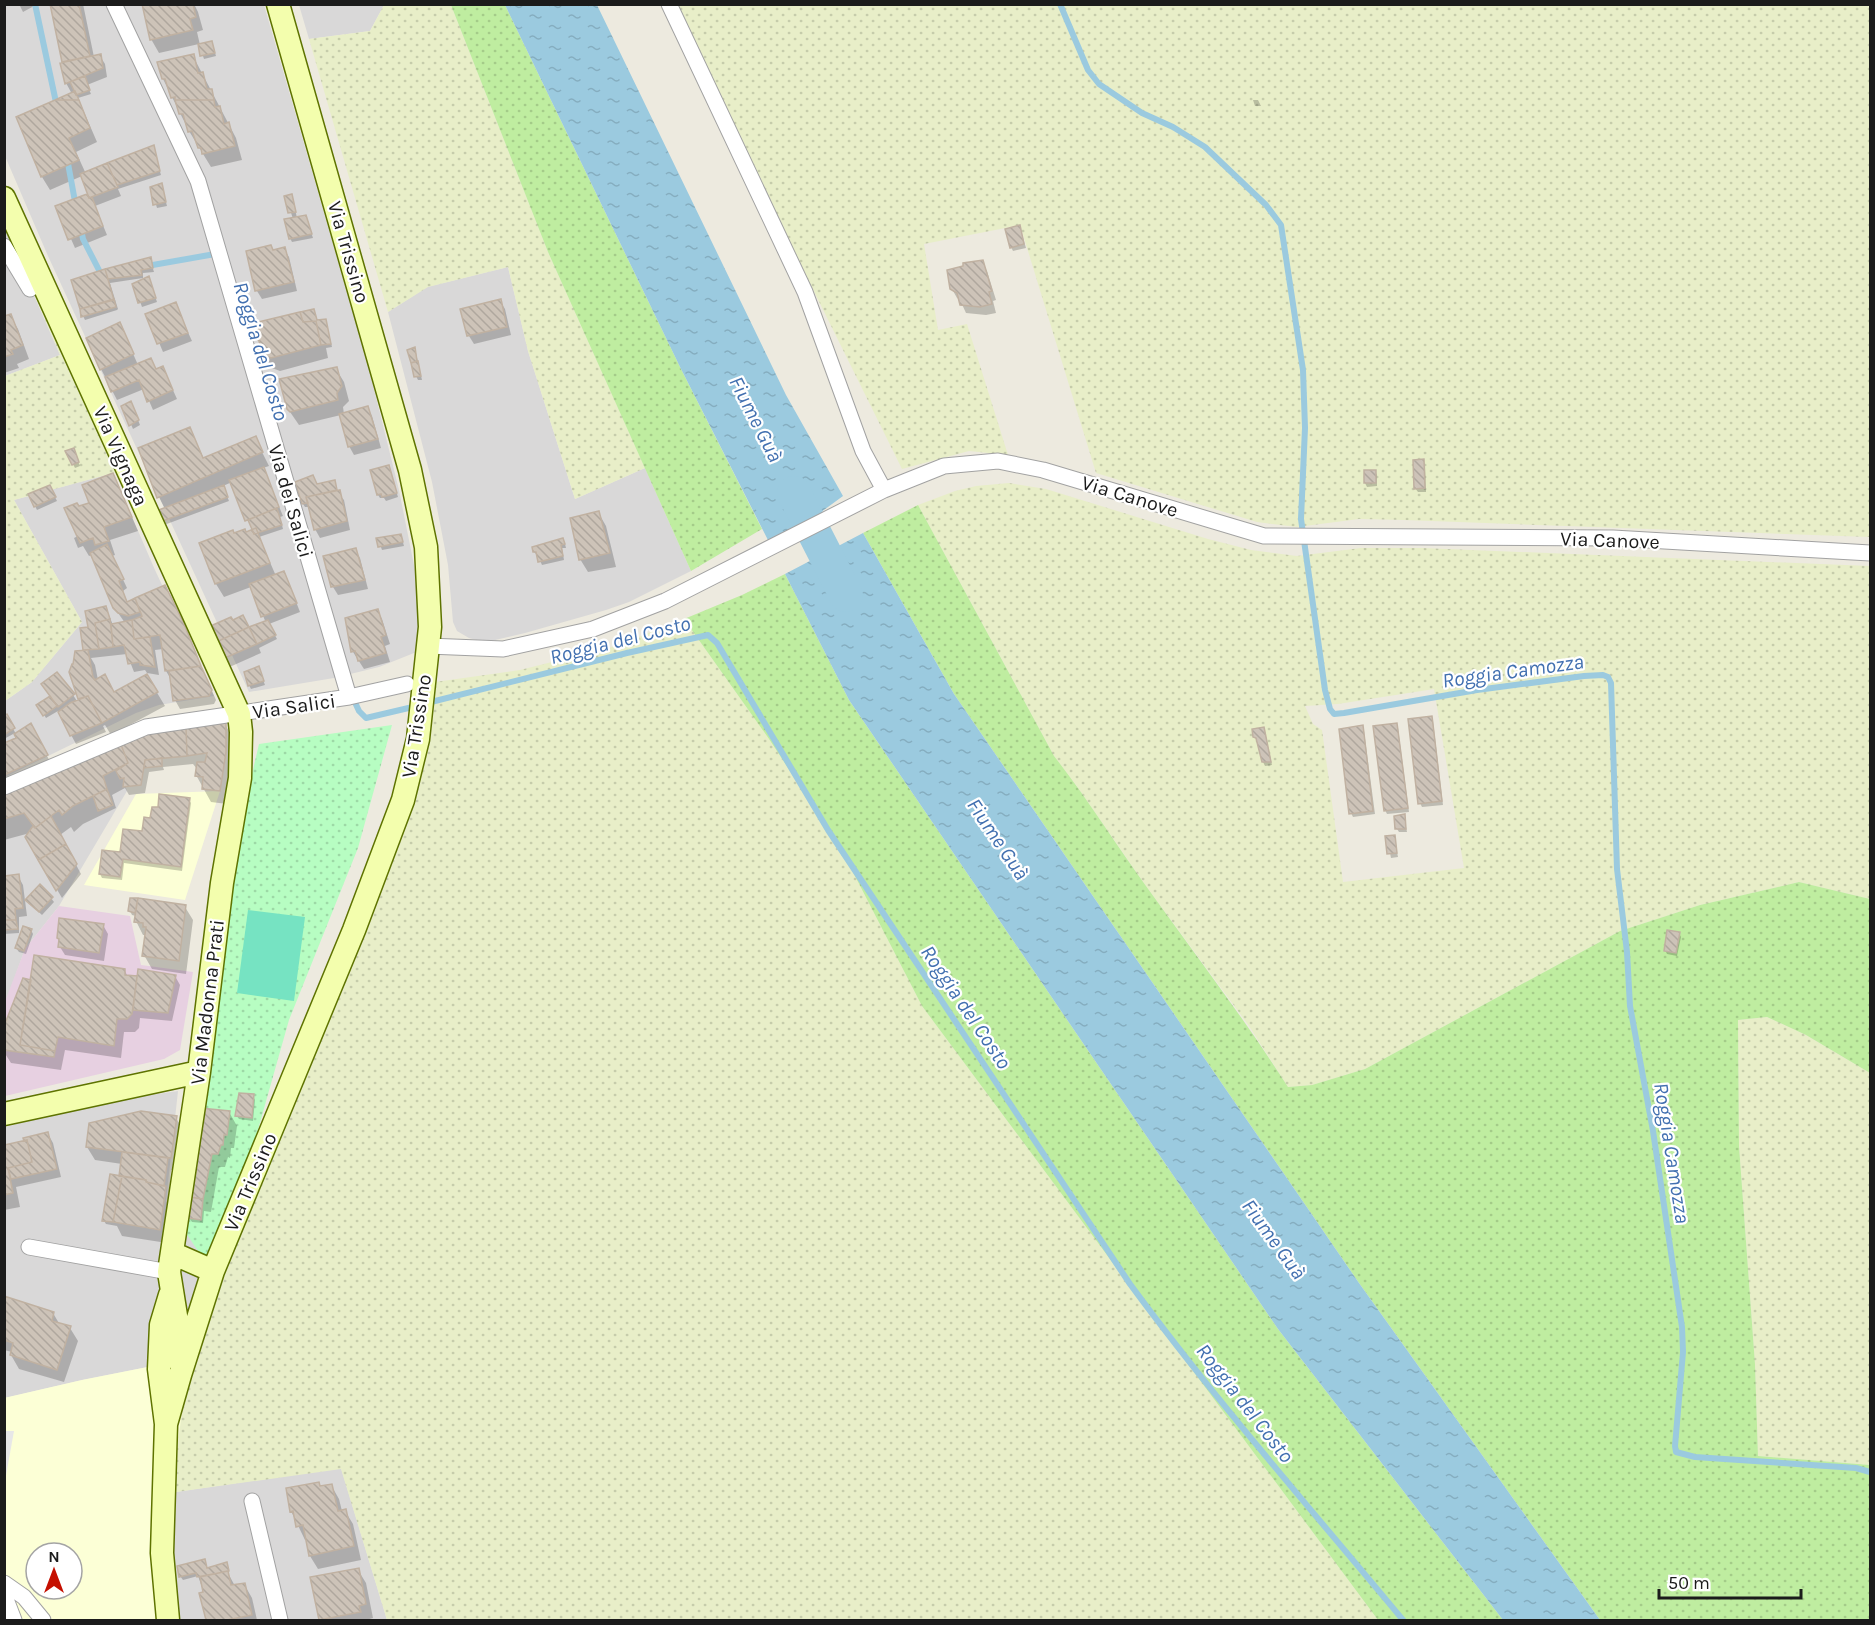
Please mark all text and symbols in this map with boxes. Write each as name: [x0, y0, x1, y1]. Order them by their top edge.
street label: Via Trissino: [323, 199, 374, 306]
water label: Roggia del Costo: [228, 279, 294, 424]
water label: Fiume Guà: [724, 372, 788, 466]
street label: Via Vignaga: [88, 403, 153, 510]
street label: Via dei Salici: [263, 442, 318, 560]
street label: Via Canove: [1079, 471, 1181, 522]
street label: Via Canove: [1560, 527, 1660, 554]
water label: Roggia del Costo: [547, 611, 693, 669]
water label: Roggia Camozza: [1441, 649, 1585, 693]
street label: Via Trissino: [397, 673, 436, 780]
street label: Via Salici: [251, 689, 337, 724]
water label: Fiume Guà: [962, 794, 1034, 884]
street label: Via Madonna Prati: [186, 918, 229, 1086]
water label: Roggia del Costo: [916, 941, 1017, 1074]
water label: Roggia Camozza: [1649, 1081, 1695, 1225]
street label: Via Trissino: [219, 1130, 282, 1235]
water label: Fiume Guà: [1237, 1194, 1311, 1284]
water label: Roggia del Costo: [1191, 1339, 1299, 1468]
north arrow: [24, 1541, 84, 1601]
text: N: [48, 1547, 60, 1566]
scale bar: [1659, 1562, 1802, 1600]
text: 50 m: [1668, 1572, 1710, 1594]

